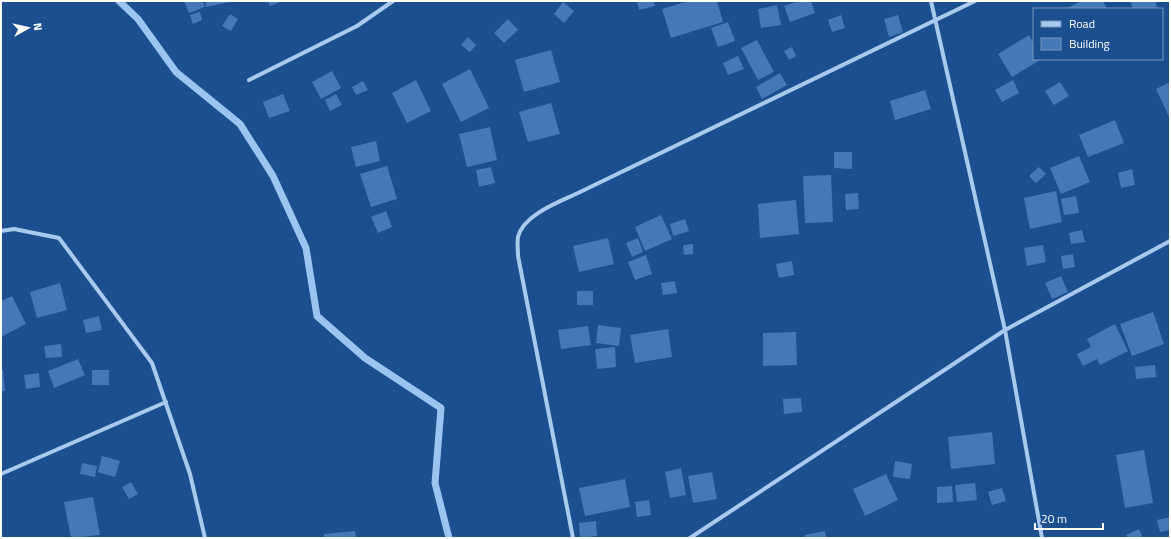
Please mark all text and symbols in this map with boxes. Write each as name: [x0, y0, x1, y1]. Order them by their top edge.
north arrow: [8, 8, 48, 48]
legend: [1033, 8, 1163, 60]
text: Road: [1069, 14, 1095, 33]
text: N: [29, 22, 46, 31]
text: Building: [1069, 34, 1110, 53]
scale bar: [1035, 505, 1103, 531]
text: 20 m: [1041, 509, 1067, 528]

